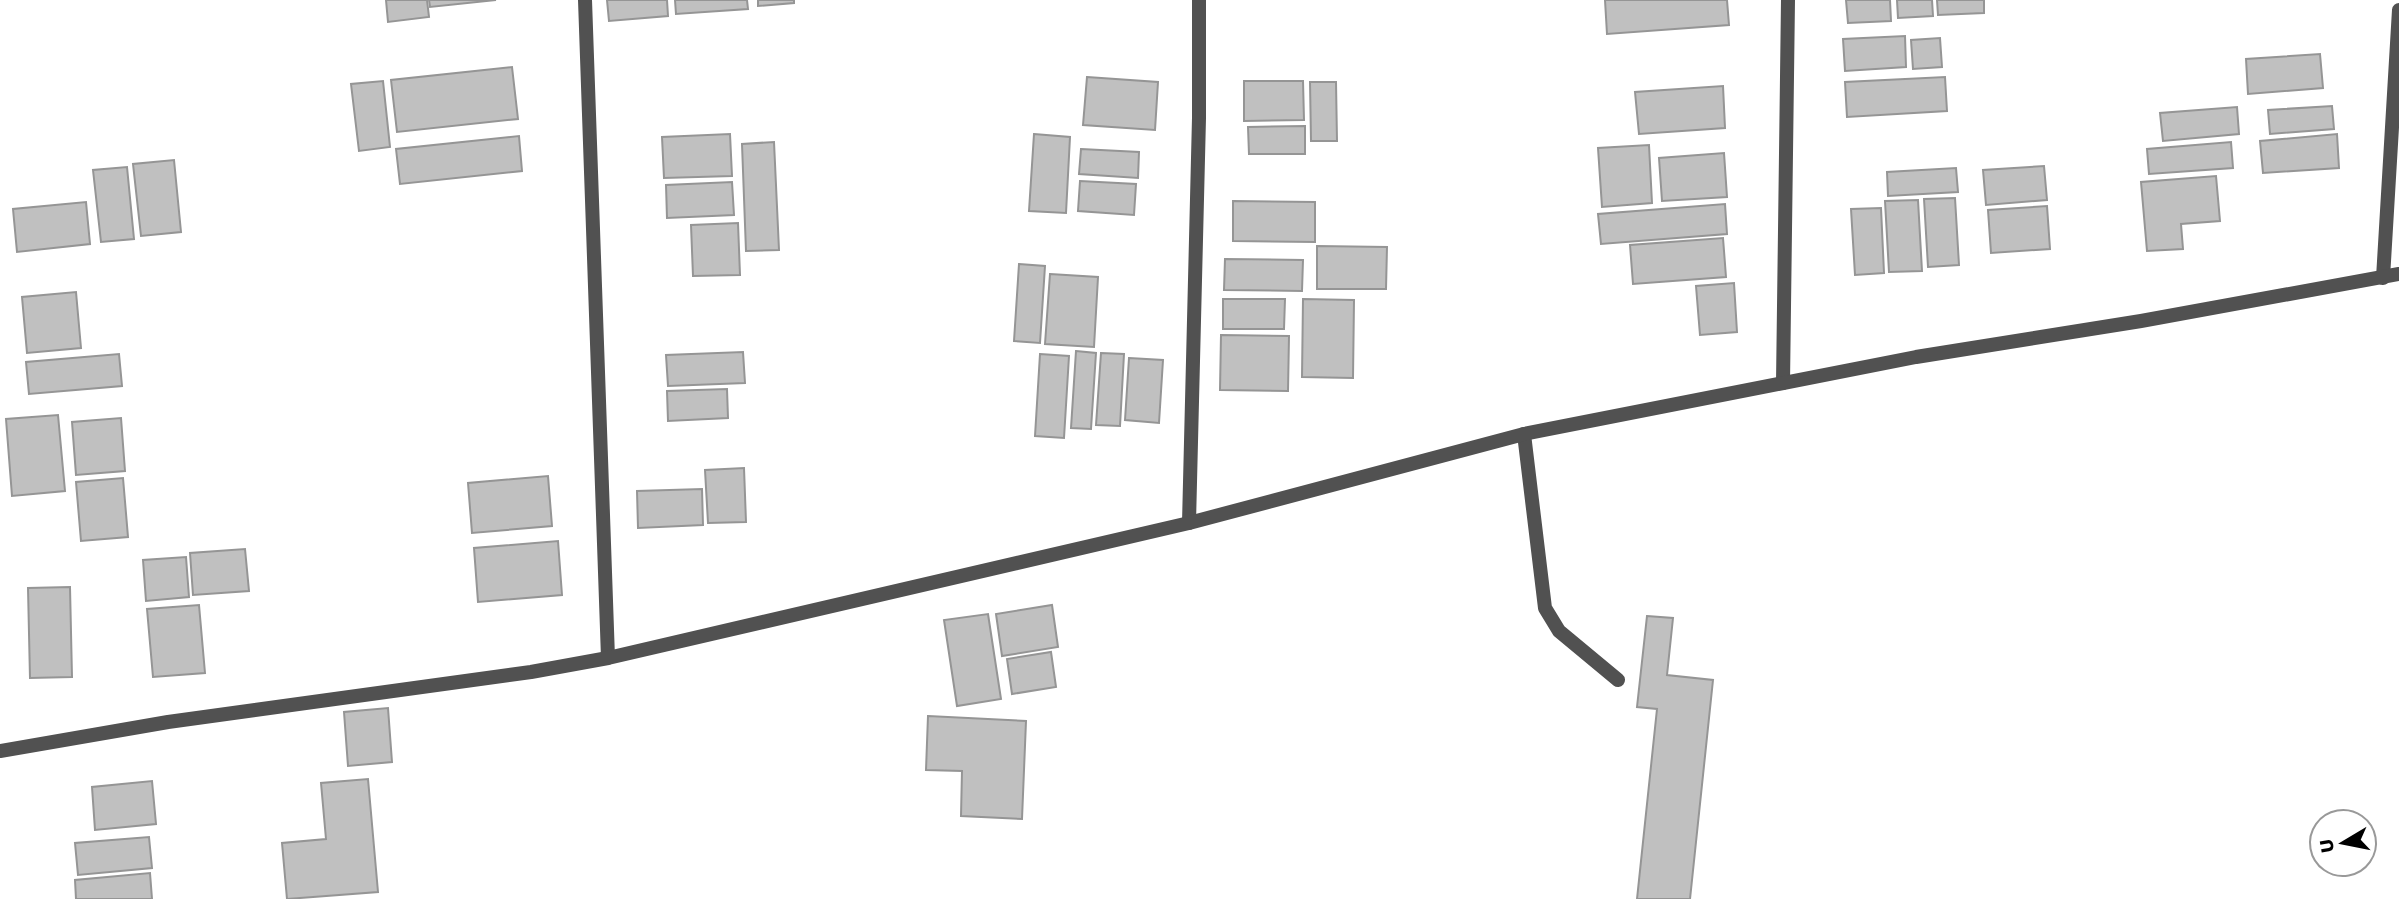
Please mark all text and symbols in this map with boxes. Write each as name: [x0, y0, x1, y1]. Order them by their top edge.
north arrow: [2308, 808, 2378, 878]
text: U: [2314, 837, 2339, 855]

